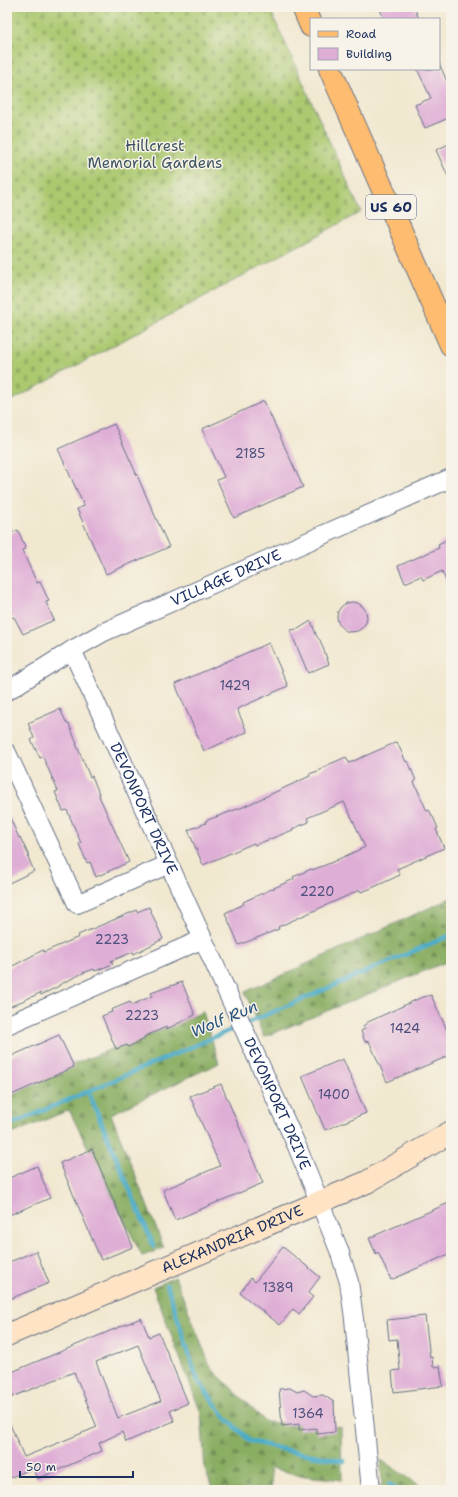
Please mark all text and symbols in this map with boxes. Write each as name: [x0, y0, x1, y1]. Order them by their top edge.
legend: [310, 18, 440, 70]
text: Road: [346, 26, 377, 42]
text: Building: [346, 46, 392, 62]
park label: Hillcrest Memorial Gardens: [87, 136, 223, 173]
road number: US 60: [366, 195, 416, 219]
house number: 2185: [235, 445, 265, 462]
street label: VILLAGE DRIVE: [168, 545, 284, 611]
house number: 1429: [220, 677, 250, 694]
street label: DEVONPORT DRIVE: [105, 739, 182, 878]
house number: 2220: [300, 883, 334, 900]
house number: 2223: [95, 931, 129, 948]
water label: Wolf Run: [187, 996, 261, 1042]
house number: 2223: [125, 1007, 159, 1024]
house number: 1424: [390, 1020, 420, 1037]
street label: DEVONPORT DRIVE: [239, 1034, 315, 1173]
house number: 1400: [318, 1086, 350, 1103]
street label: ALEXANDRIA DRIVE: [159, 1200, 306, 1278]
house number: 1389: [262, 1279, 294, 1296]
house number: 1364: [292, 1405, 324, 1422]
scale bar: [20, 1453, 133, 1479]
text: 50 m: [26, 1459, 56, 1475]

